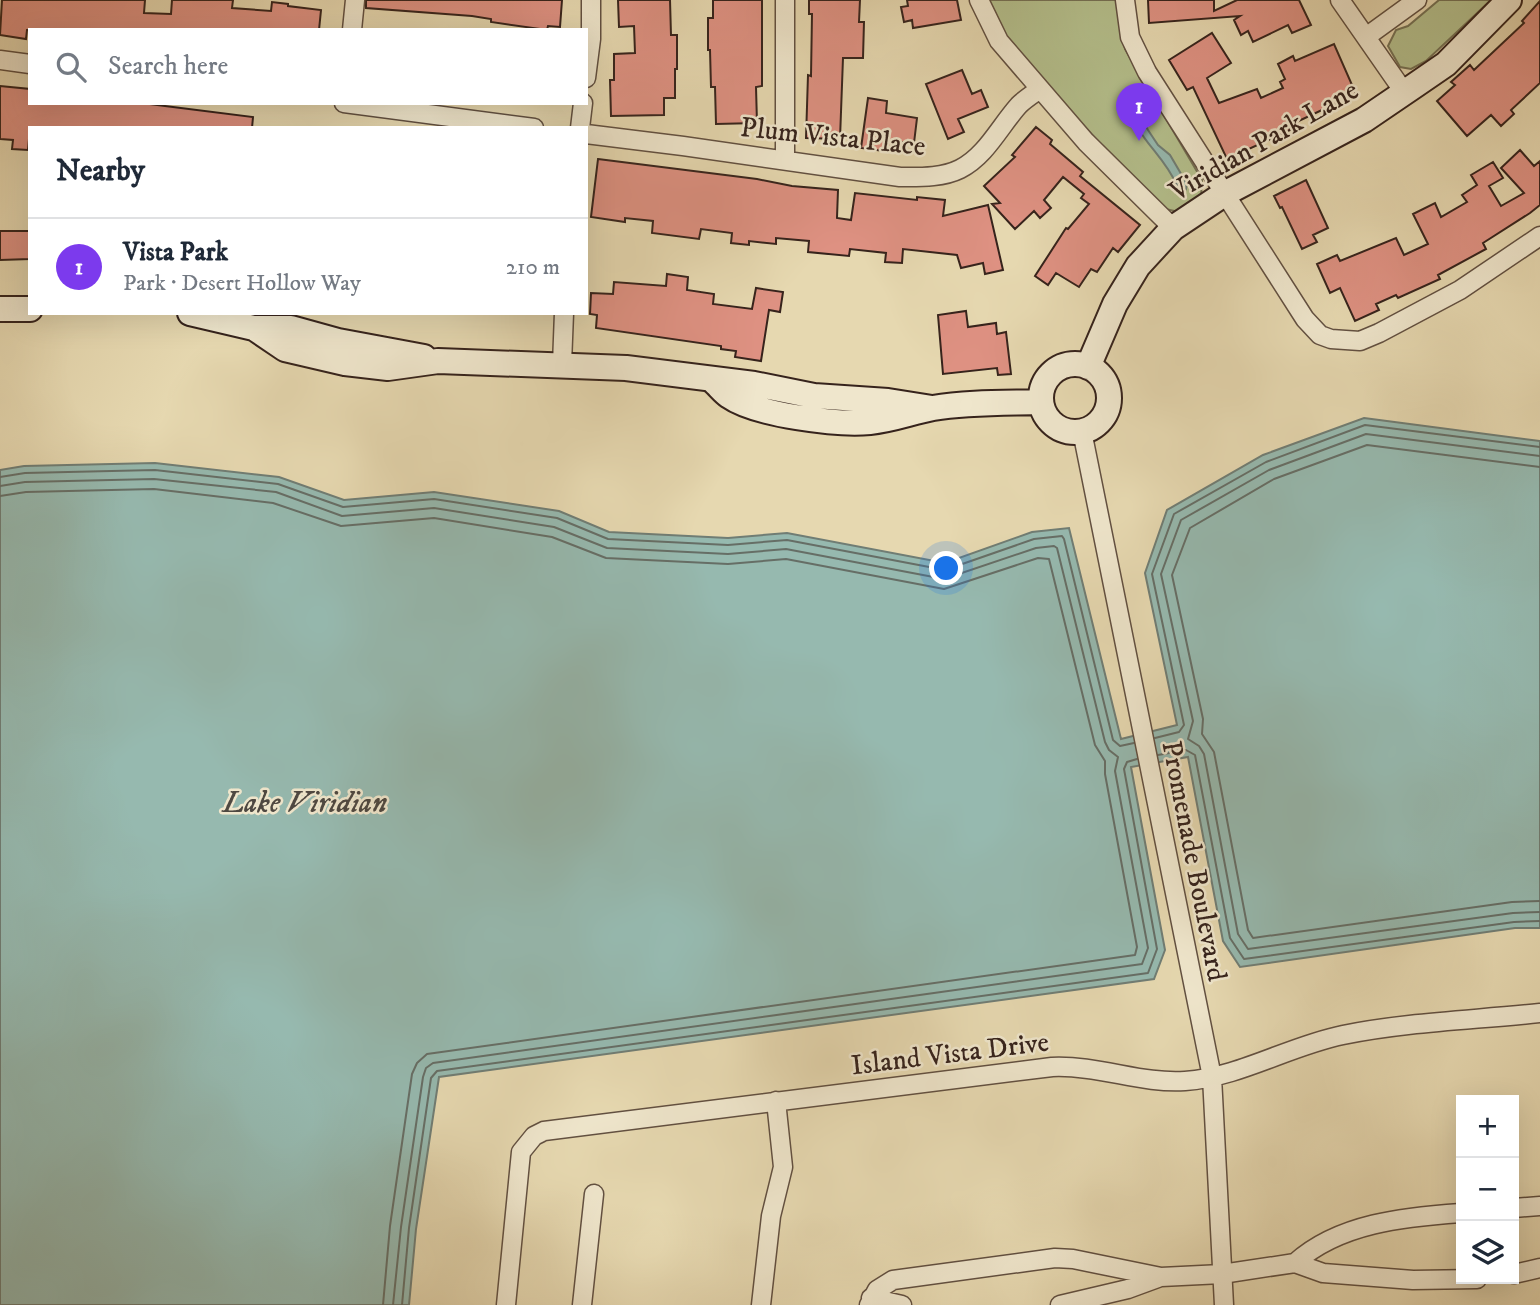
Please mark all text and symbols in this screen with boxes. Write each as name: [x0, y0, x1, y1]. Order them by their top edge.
search box: [28, 28, 588, 105]
icon: search: [52, 48, 90, 86]
text: Search here: [108, 50, 228, 83]
street label: Viridian Park Lane: [1162, 73, 1365, 210]
pin: 1: [1116, 83, 1162, 141]
street label: Plum Vista Place: [739, 110, 927, 164]
text: Nearby: [56, 153, 145, 190]
text: Vista Park: [123, 236, 228, 269]
text: 1: [75, 253, 83, 282]
text: 210 m: [506, 253, 560, 282]
text: Park · Desert Hollow Way: [123, 269, 361, 298]
your location: [929, 551, 963, 585]
street label: Promenade Boulevard: [1154, 738, 1234, 984]
water label: Lake Viridian: [221, 785, 387, 822]
street label: Island Vista Drive: [849, 1025, 1051, 1083]
map controls: [1456, 1095, 1519, 1284]
button: +: [1456, 1095, 1519, 1158]
button: −: [1456, 1158, 1519, 1221]
button: layers: [1456, 1221, 1519, 1284]

